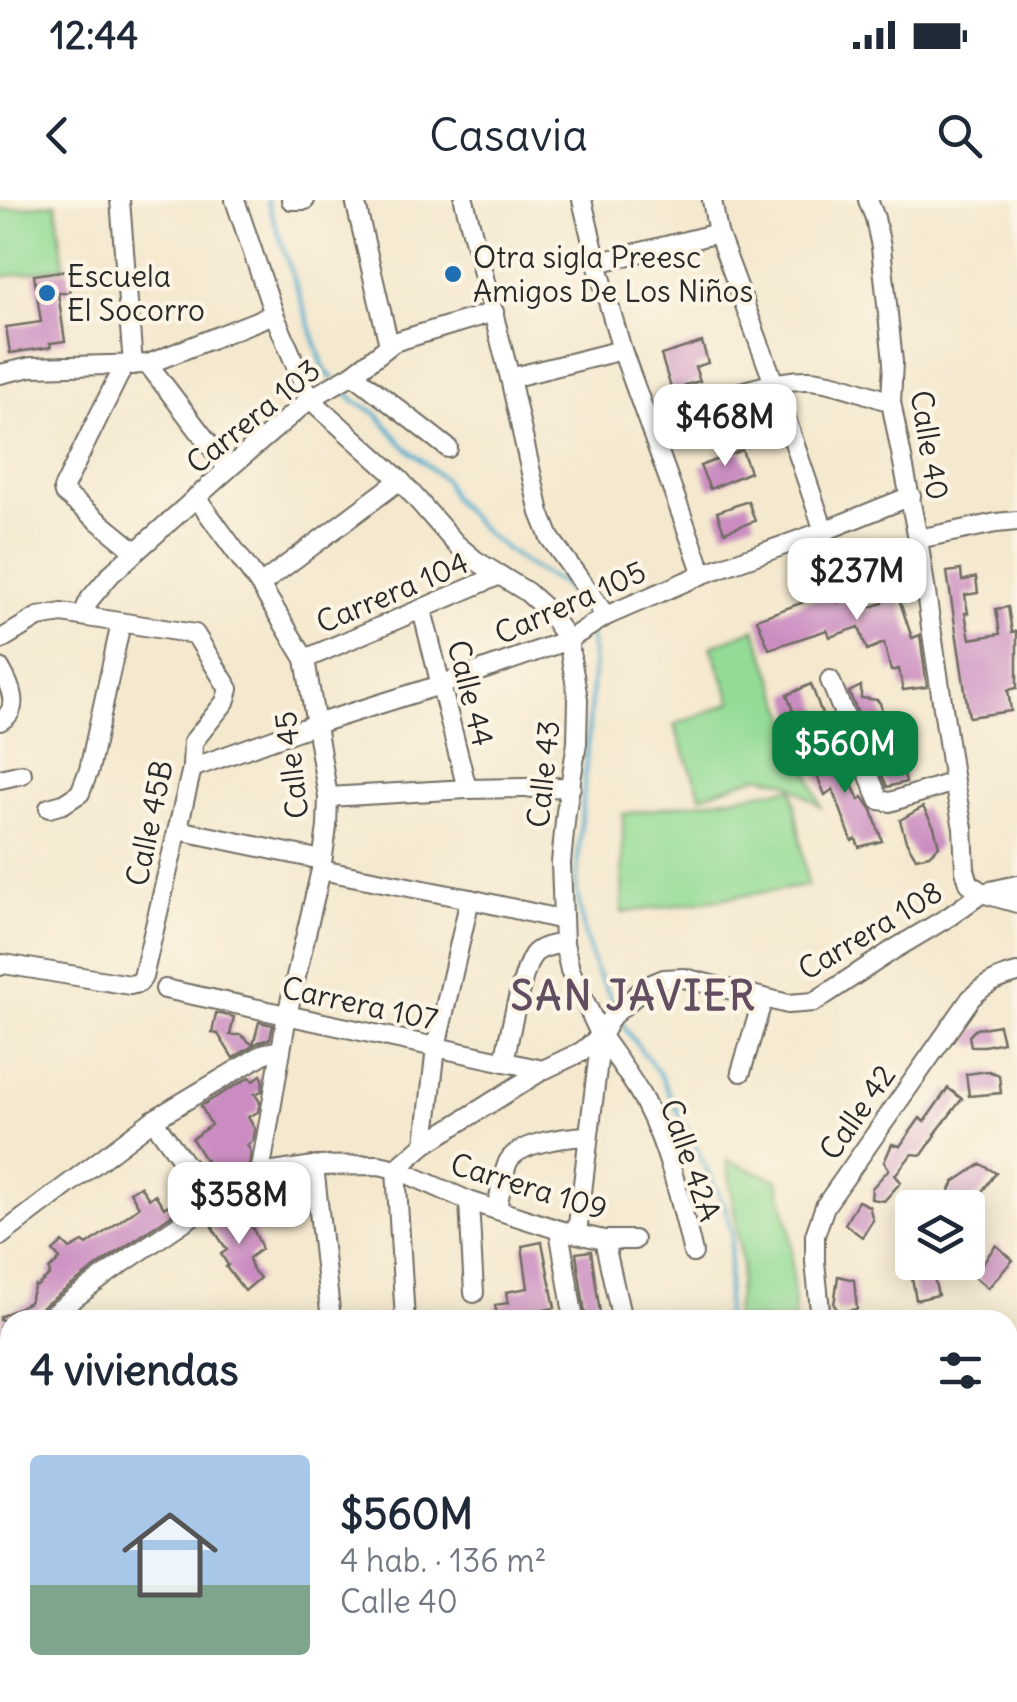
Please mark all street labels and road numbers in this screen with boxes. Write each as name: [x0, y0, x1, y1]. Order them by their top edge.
street label: Carrera 103: [178, 350, 328, 482]
street label: Calle 40: [903, 387, 957, 503]
street label: Carrera 104: [310, 543, 474, 641]
street label: Carrera 105: [489, 552, 651, 652]
street label: Calle 44: [439, 636, 503, 750]
street label: Calle 45: [266, 709, 316, 821]
street label: Calle 43: [518, 718, 568, 830]
street label: Calle 45B: [117, 757, 181, 889]
street label: Carrera 108: [791, 872, 949, 988]
street label: Carrera 107: [279, 968, 441, 1038]
street label: Calle 42: [811, 1057, 903, 1167]
street label: Calle 42A: [652, 1094, 730, 1226]
street label: Carrera 109: [446, 1144, 612, 1228]

